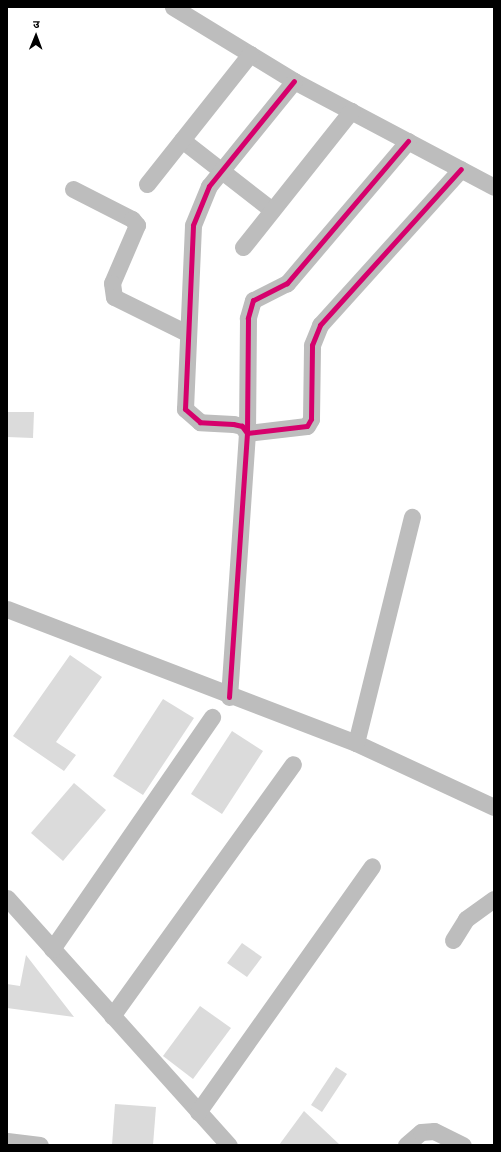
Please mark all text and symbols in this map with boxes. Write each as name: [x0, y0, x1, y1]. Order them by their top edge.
north arrow: [16, 16, 56, 56]
text: उ: [33, 18, 40, 30]

